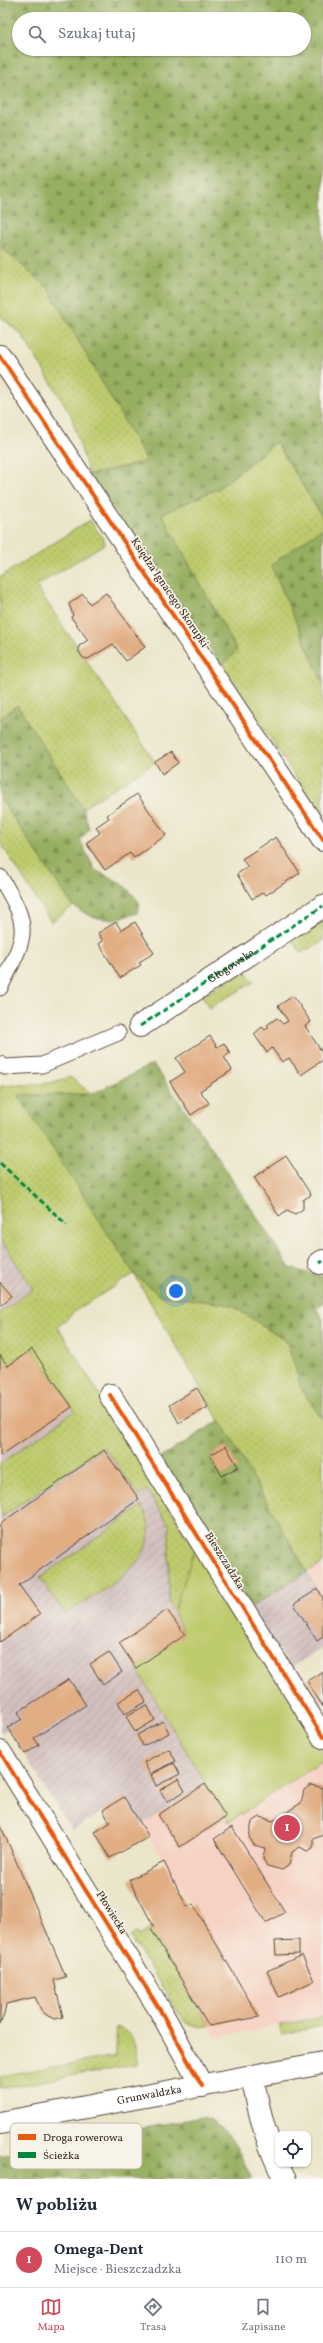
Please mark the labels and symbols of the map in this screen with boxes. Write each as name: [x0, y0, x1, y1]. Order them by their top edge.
street label: Księdza Ignacego Skorupki: [127, 535, 211, 651]
street label: Głogowska: [205, 945, 258, 987]
your location: [166, 1281, 186, 1301]
street label: Bieszczadzka: [200, 1530, 248, 1593]
pin: 1: [274, 1813, 300, 1843]
street label: Płowiecka: [92, 1888, 131, 1938]
street label: Grunwaldzka: [116, 2082, 184, 2109]
legend: [10, 2123, 142, 2169]
text: Droga rowerowa: [43, 2131, 124, 2146]
text: Ścieżka: [43, 2149, 80, 2164]

